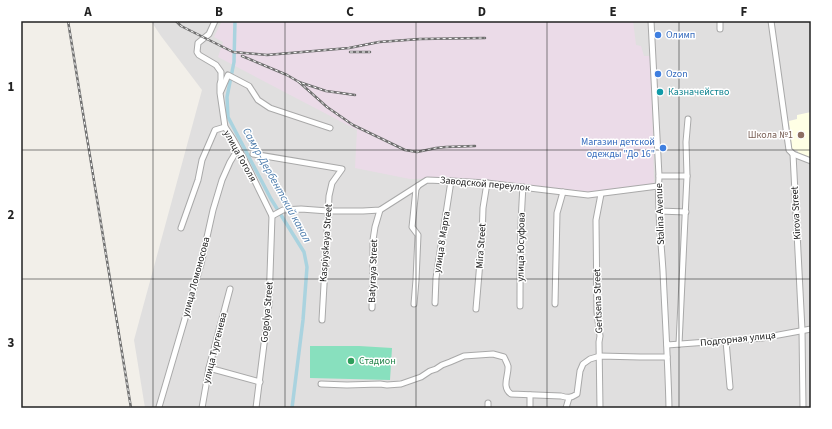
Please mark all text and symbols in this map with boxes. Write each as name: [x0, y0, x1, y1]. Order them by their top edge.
text: A: [83, 3, 92, 21]
text: B: [215, 3, 223, 21]
text: C: [346, 3, 354, 21]
text: D: [478, 3, 486, 21]
text: E: [609, 3, 617, 21]
text: F: [741, 3, 748, 21]
place label: Олимп: [666, 28, 695, 42]
marker: Олимп: [653, 30, 663, 40]
place label: Ozon: [666, 67, 688, 81]
marker: Ozon: [653, 69, 663, 79]
text: 1: [8, 78, 15, 96]
place label: Казначейство: [668, 85, 729, 99]
marker: Казначейство: [655, 87, 665, 97]
water label: Самур-Дербентский канал: [239, 125, 315, 245]
street label: улица Гоголя: [220, 128, 260, 184]
place label: Школа №1: [748, 128, 793, 142]
marker: Школа №1: [796, 130, 806, 140]
place label: Магазин детской одежды "До 16": [581, 135, 655, 161]
marker: Магазин детской одежды "До 16": [658, 143, 668, 153]
street label: Заводской переулок: [440, 173, 531, 195]
street label: Stalina Avenue: [652, 183, 668, 245]
street label: Kirova Street: [788, 185, 804, 240]
street label: Kaspiyskaya Street: [316, 203, 336, 283]
text: 2: [8, 206, 15, 224]
street label: улица 8 Марта: [430, 210, 454, 274]
street label: улица Юсуфова: [513, 212, 529, 282]
street label: Mira Street: [472, 222, 490, 269]
street label: улица Ломоносова: [179, 235, 213, 319]
street label: Batyraya Street: [365, 238, 381, 303]
street label: Gertsena Street: [590, 268, 606, 334]
street label: Gogolya Street: [257, 280, 277, 343]
street label: улица Тургенева: [199, 311, 231, 385]
street label: Подгорная улица: [700, 328, 776, 350]
text: 3: [8, 334, 15, 352]
place label: Стадион: [359, 354, 396, 368]
marker: Стадион: [346, 356, 356, 366]

